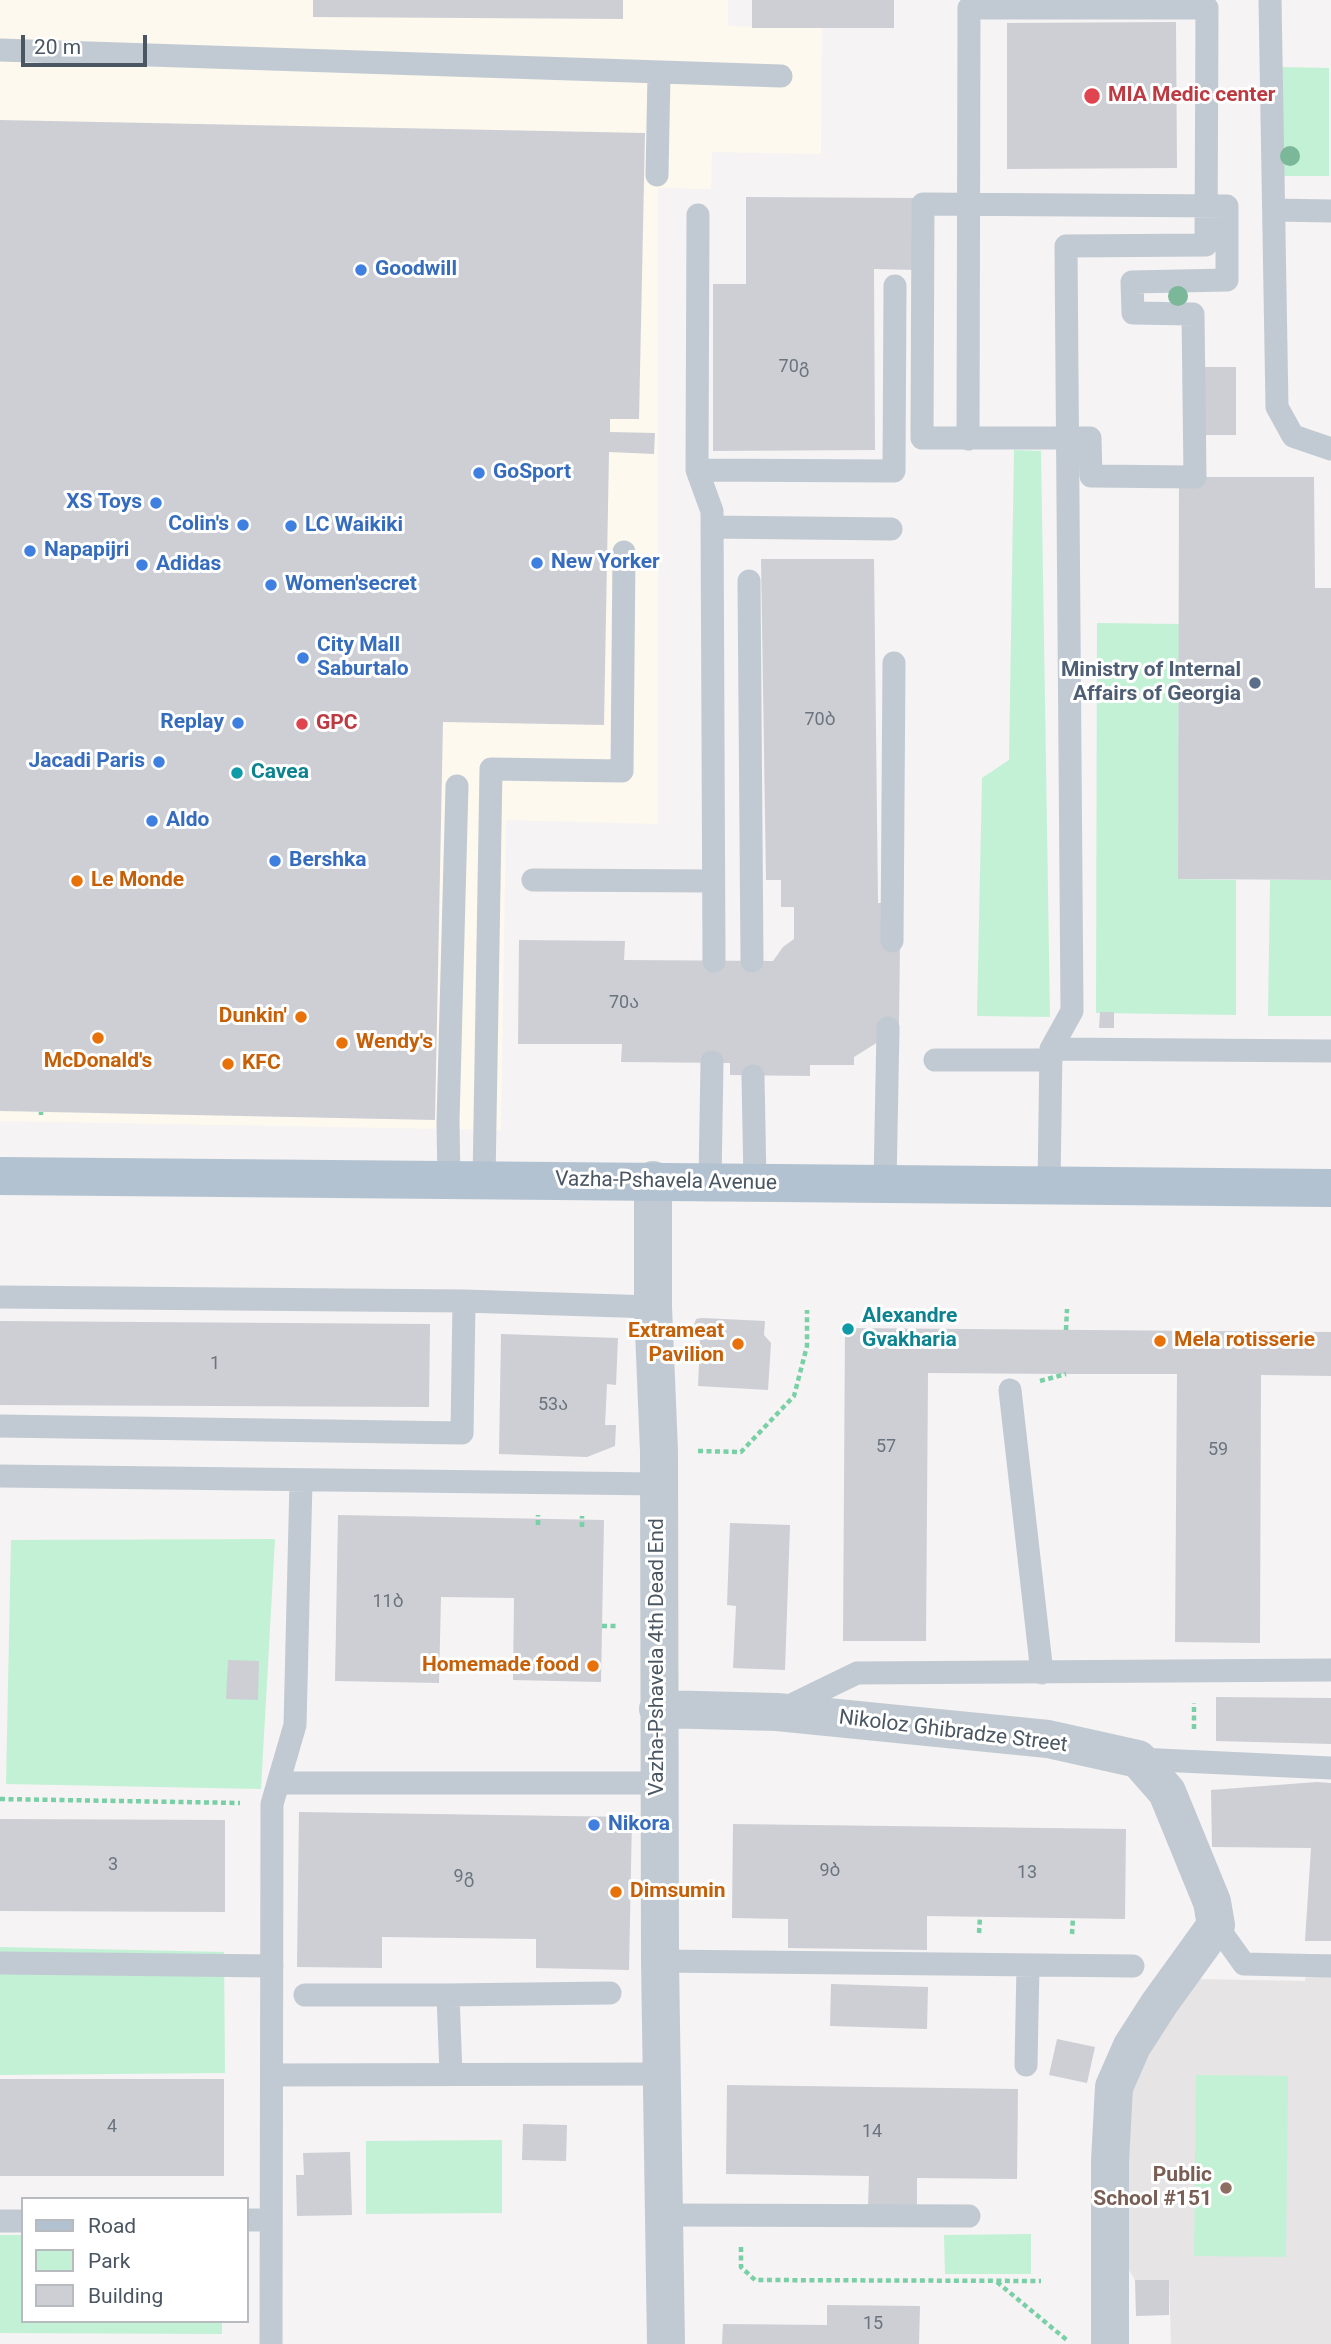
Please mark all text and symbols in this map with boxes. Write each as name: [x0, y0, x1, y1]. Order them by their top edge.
scale bar: [24, 21, 150, 65]
text: 20 m: [34, 35, 81, 59]
place label: MIA Medic center: [1108, 83, 1275, 109]
marker: MIA Medic center: [1082, 86, 1102, 106]
place label: Goodwill: [375, 257, 457, 283]
marker: Goodwill: [353, 262, 369, 278]
house number: 70გ: [779, 356, 809, 378]
place label: GoSport: [493, 460, 571, 486]
marker: GoSport: [471, 465, 487, 481]
place label: XS Toys: [66, 490, 142, 516]
marker: XS Toys: [148, 495, 164, 511]
place label: Colin's: [168, 512, 229, 538]
place label: LC Waikiki: [305, 513, 403, 539]
marker: Colin's: [235, 517, 251, 533]
marker: LC Waikiki: [283, 518, 299, 534]
place label: Napapijri: [44, 538, 129, 564]
marker: Napapijri: [22, 543, 38, 559]
place label: New Yorker: [551, 550, 660, 576]
place label: Adidas: [156, 552, 221, 578]
marker: New Yorker: [529, 555, 545, 571]
marker: Adidas: [134, 557, 150, 573]
place label: Women'secret: [285, 572, 417, 598]
marker: Women'secret: [263, 577, 279, 593]
place label: City Mall Saburtalo: [317, 633, 409, 683]
marker: City Mall Saburtalo: [295, 650, 311, 666]
place label: Ministry of Internal Affairs of Georgia: [1061, 658, 1241, 708]
marker: Ministry of Internal Affairs of Georgia: [1247, 675, 1263, 691]
house number: 70ბ: [804, 709, 836, 731]
place label: Replay: [160, 710, 224, 736]
place label: GPC: [316, 711, 358, 737]
marker: Replay: [230, 715, 246, 731]
marker: GPC: [294, 716, 310, 732]
place label: Jacadi Paris: [29, 749, 145, 775]
marker: Jacadi Paris: [151, 754, 167, 770]
place label: Cavea: [251, 760, 309, 786]
marker: Cavea: [229, 765, 245, 781]
place label: Aldo: [166, 808, 209, 834]
marker: Aldo: [144, 813, 160, 829]
place label: Bershka: [289, 848, 366, 874]
marker: Bershka: [267, 853, 283, 869]
place label: Le Monde: [91, 868, 184, 894]
marker: Le Monde: [69, 873, 85, 889]
house number: 70ა: [609, 992, 639, 1014]
place label: Dunkin': [219, 1004, 287, 1030]
marker: Dunkin': [293, 1009, 309, 1025]
marker: McDonald's: [90, 1030, 106, 1046]
place label: Wendy's: [356, 1030, 433, 1056]
marker: Wendy's: [334, 1035, 350, 1051]
place label: McDonald's: [44, 1049, 152, 1075]
place label: KFC: [242, 1051, 281, 1077]
marker: KFC: [220, 1056, 236, 1072]
street label: Vazha-Pshavela Avenue: [555, 1167, 777, 1197]
place label: Alexandre Gvakharia: [862, 1304, 957, 1354]
place label: Extrameat Pavilion: [628, 1319, 724, 1369]
marker: Alexandre Gvakharia: [840, 1321, 856, 1337]
place label: Mela rotisserie: [1174, 1328, 1315, 1354]
marker: Mela rotisserie: [1152, 1333, 1168, 1349]
marker: Extrameat Pavilion: [730, 1336, 746, 1352]
house number: 1: [210, 1353, 220, 1375]
house number: 53ა: [538, 1394, 568, 1416]
house number: 57: [876, 1436, 896, 1458]
house number: 59: [1208, 1439, 1228, 1461]
street label: Vazha-Pshavela 4th Dead End: [645, 1518, 671, 1796]
house number: 11ბ: [372, 1591, 404, 1613]
place label: Homemade food: [422, 1653, 579, 1679]
marker: Homemade food: [585, 1658, 601, 1674]
street label: Nikoloz Ghibradze Street: [837, 1705, 1069, 1759]
place label: Nikora: [608, 1812, 670, 1838]
marker: Nikora: [586, 1817, 602, 1833]
house number: 3: [108, 1854, 118, 1876]
house number: 9ბ: [819, 1860, 841, 1882]
house number: 13: [1017, 1862, 1037, 1884]
house number: 9გ: [454, 1866, 474, 1888]
place label: Dimsumin: [630, 1879, 725, 1905]
marker: Dimsumin: [608, 1884, 624, 1900]
house number: 4: [107, 2116, 117, 2138]
house number: 14: [862, 2121, 882, 2143]
place label: Public School #151: [1093, 2163, 1212, 2213]
marker: Public School #151: [1218, 2180, 1234, 2196]
legend: [21, 2197, 248, 2323]
text: Road: [88, 2214, 136, 2238]
text: Park: [88, 2249, 130, 2273]
text: Building: [88, 2284, 163, 2308]
house number: 15: [863, 2313, 883, 2335]

